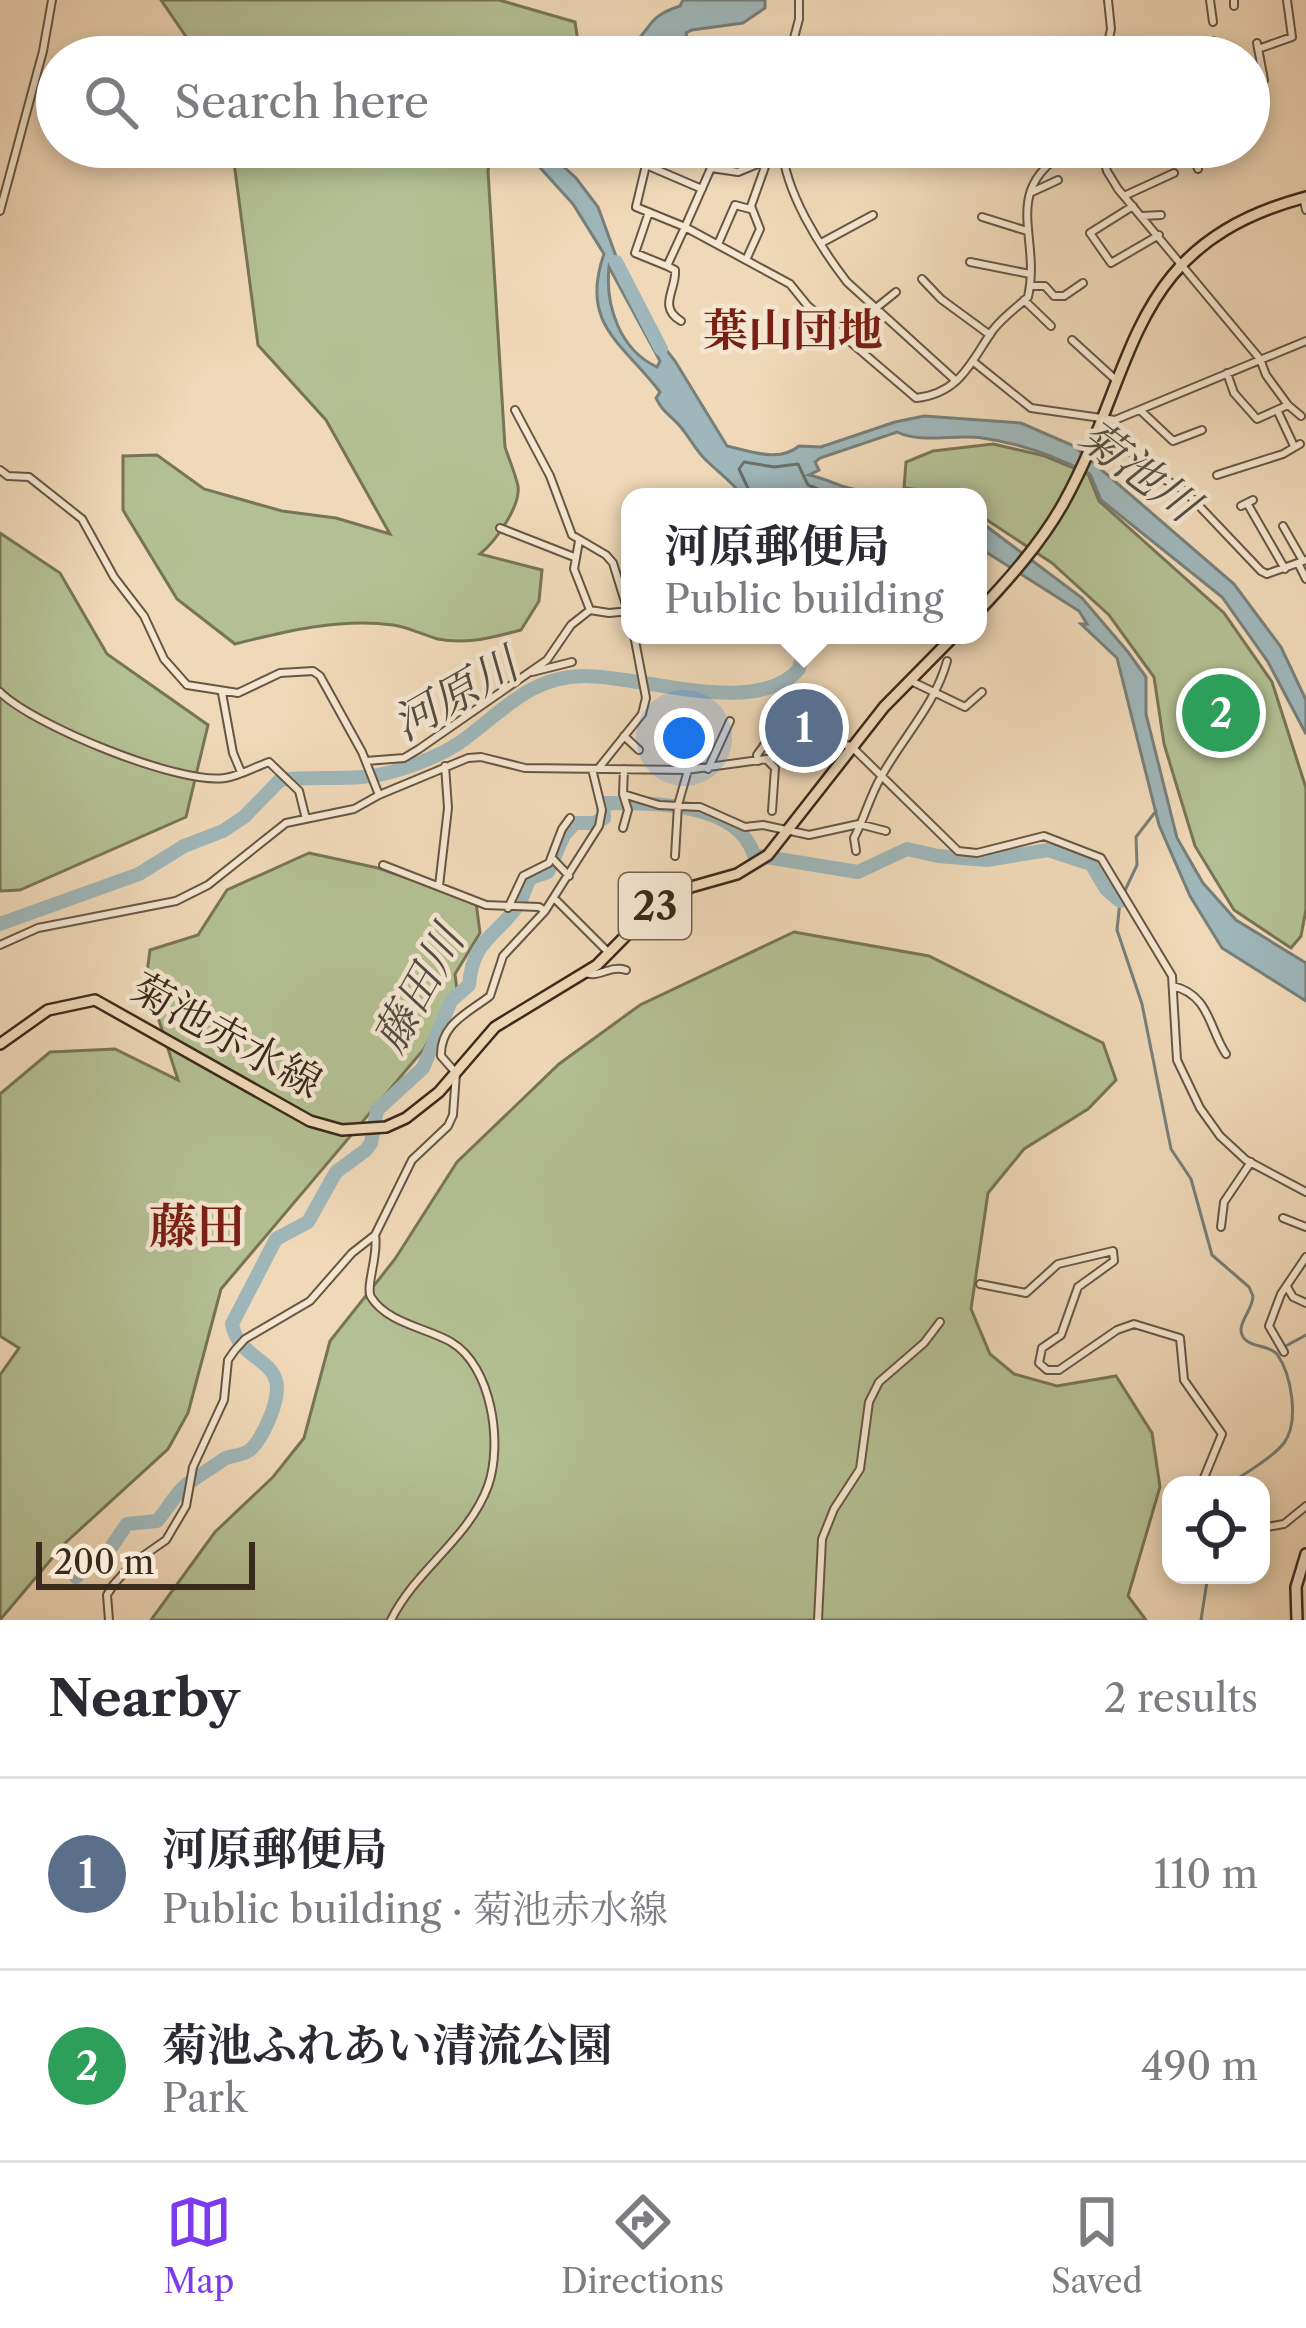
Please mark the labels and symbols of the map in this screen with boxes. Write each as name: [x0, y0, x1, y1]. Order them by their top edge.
district label: 葉山団地: [703, 302, 883, 358]
water label: 菊池川: [1068, 407, 1214, 536]
water label: 河原川: [383, 634, 532, 752]
pin: 2: [1182, 668, 1260, 758]
pin: 1: [765, 683, 843, 773]
your location: [654, 708, 714, 768]
road number: 23: [619, 873, 691, 939]
water label: 藤田川: [361, 912, 478, 1062]
street label: 菊池赤水線: [123, 961, 331, 1109]
district label: 藤田: [149, 1196, 245, 1255]
scale bar: [36, 1536, 255, 1589]

